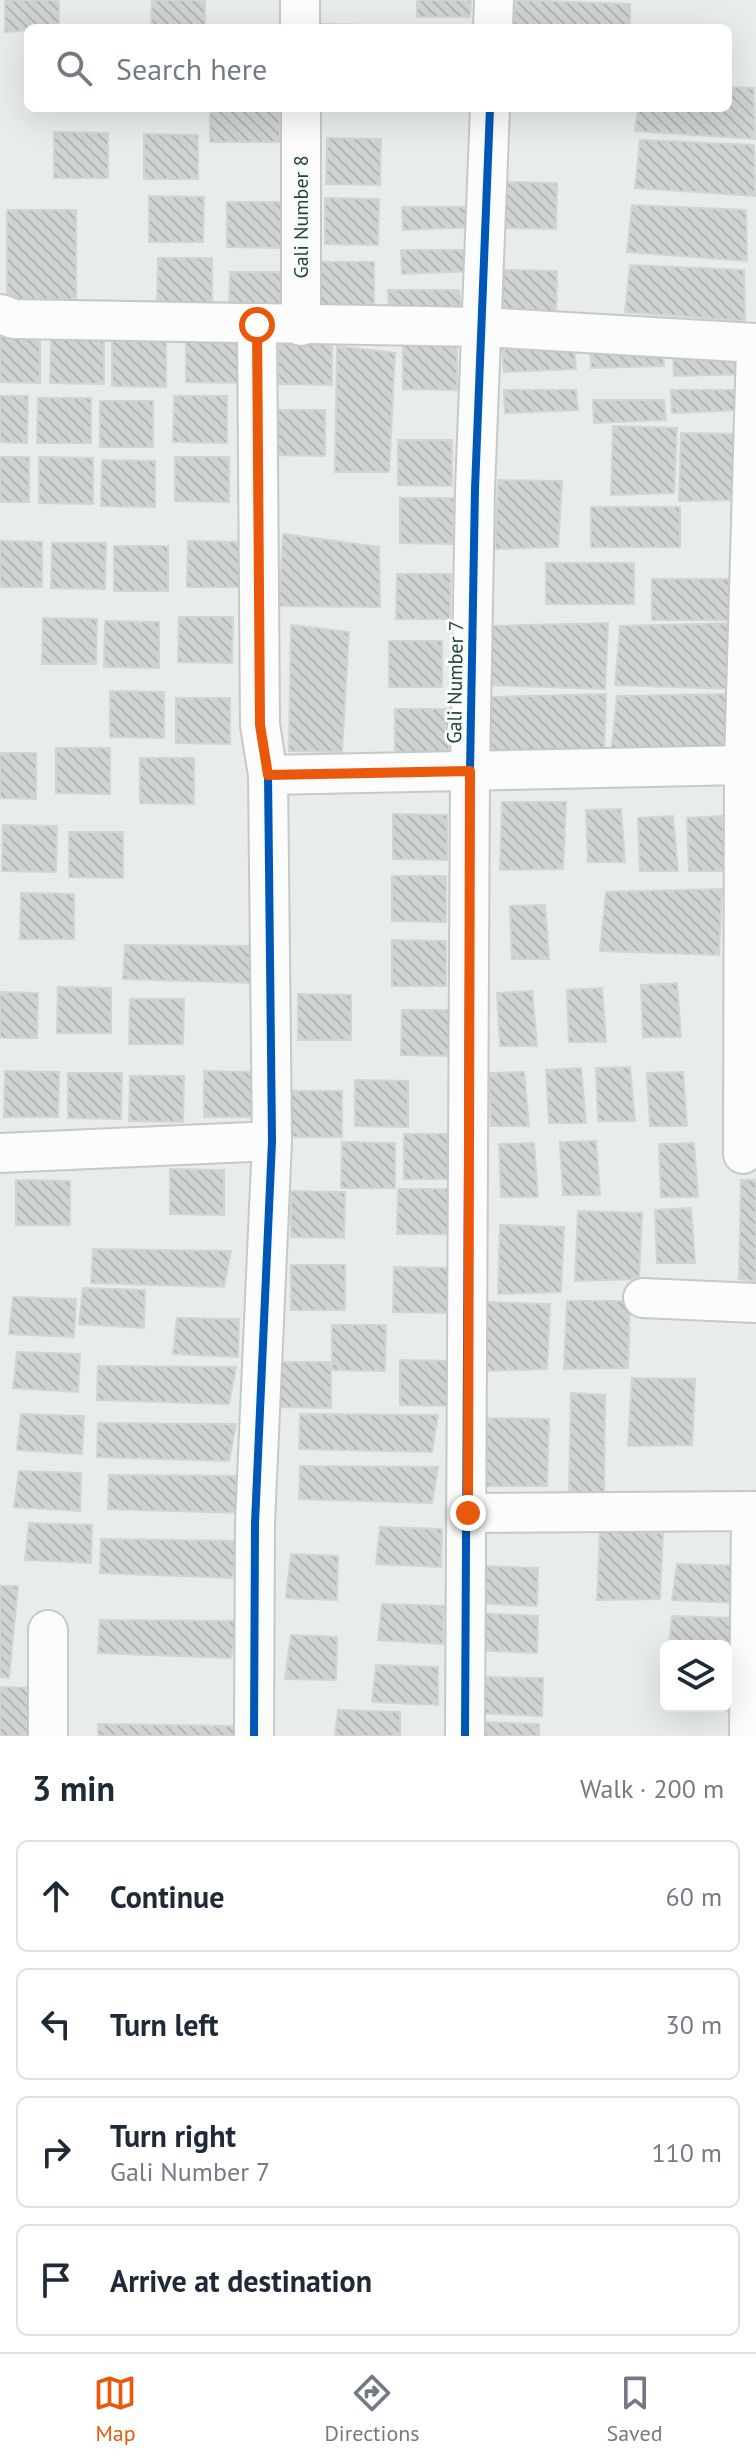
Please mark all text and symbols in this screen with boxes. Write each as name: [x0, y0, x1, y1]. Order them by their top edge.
search box: [24, 24, 732, 112]
icon: search: [52, 46, 96, 90]
text: Search here: [116, 49, 267, 88]
street label: Gali Number 8: [288, 155, 314, 279]
route start: [239, 307, 275, 343]
street label: Gali Number 7: [441, 620, 469, 744]
route end: [450, 1495, 486, 1531]
map controls: [660, 1640, 732, 1712]
button: layers: [660, 1640, 732, 1712]
text: 3 min: [32, 1766, 115, 1810]
text: Walk · 200 m: [580, 1772, 724, 1805]
icon: ahead: [34, 1874, 78, 1918]
text: Continue: [110, 1877, 224, 1916]
text: 60 m: [666, 1880, 722, 1913]
icon: left: [34, 2002, 78, 2046]
text: Turn left: [110, 2005, 218, 2044]
text: 30 m: [666, 2008, 722, 2041]
text: Turn right: [110, 2116, 236, 2155]
icon: right: [34, 2130, 78, 2174]
text: 110 m: [651, 2136, 722, 2169]
text: Gali Number 7: [110, 2155, 270, 2188]
icon: arrive: [34, 2258, 78, 2302]
text: Arrive at destination: [110, 2261, 372, 2300]
tab: Map: [93, 2371, 137, 2447]
tab: Directions: [324, 2371, 420, 2447]
tab: Saved: [607, 2371, 662, 2447]

